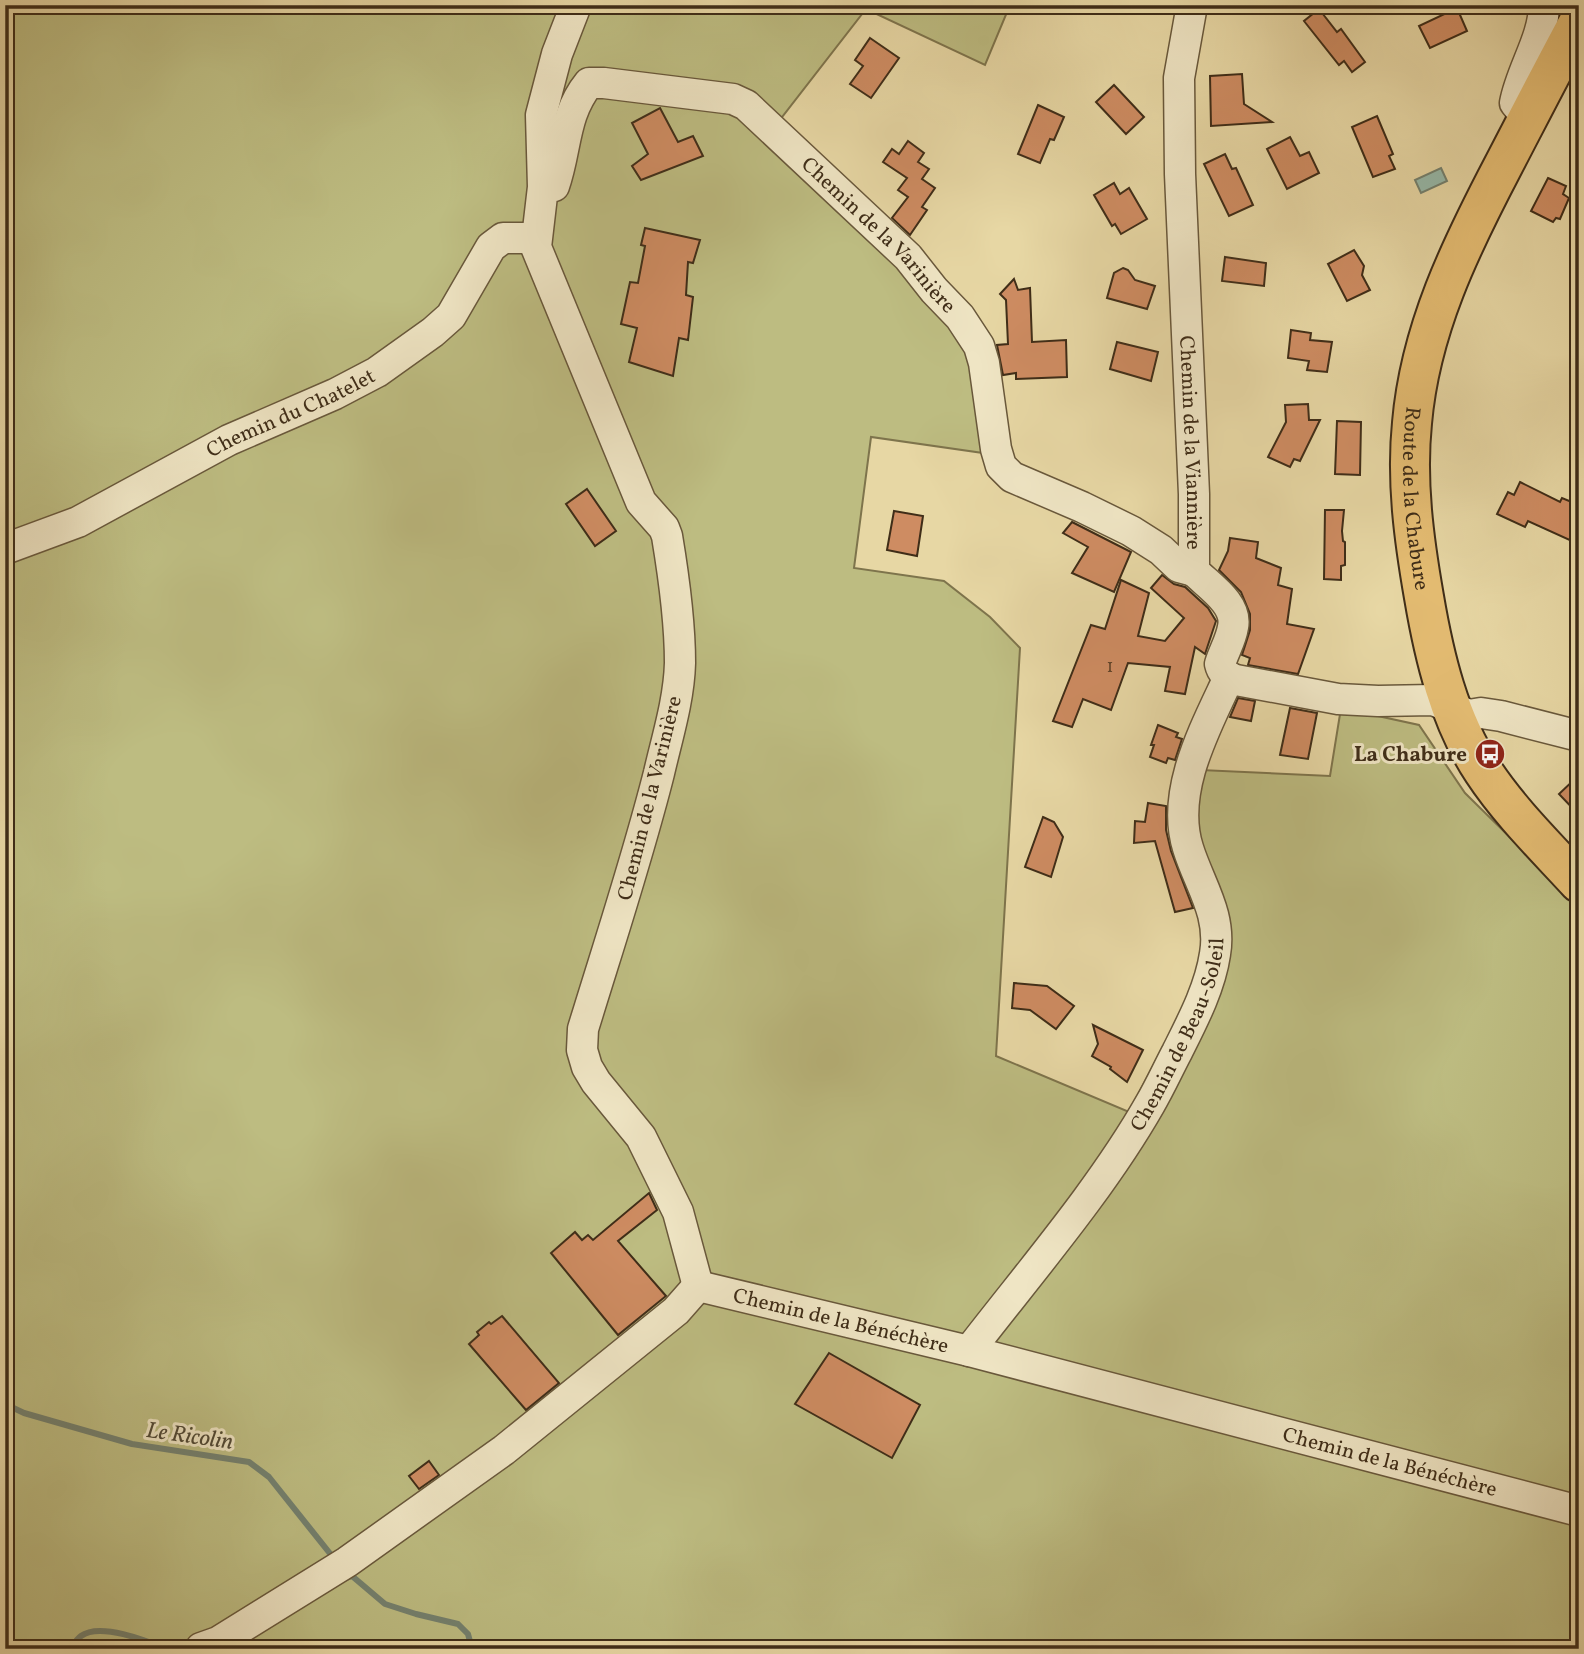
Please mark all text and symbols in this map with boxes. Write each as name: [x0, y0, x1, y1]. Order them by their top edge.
street label: Chemin de la Varinière: [794, 151, 962, 320]
street label: Chemin de la Viannière: [1171, 335, 1207, 550]
street label: Chemin du Chatelet: [202, 362, 381, 466]
street label: Route de la Chabure: [1394, 405, 1436, 593]
house number: 1: [1107, 655, 1113, 680]
street label: Chemin de la Varinière: [611, 693, 690, 904]
bus stop icon: La Chabure: [1473, 737, 1507, 771]
place label: La Chabure: [1354, 741, 1467, 770]
street label: Chemin de Beau-Soleil: [1124, 938, 1232, 1137]
street label: Chemin de la Bénéchère: [730, 1282, 951, 1362]
water label: Le Ricolin: [144, 1415, 235, 1459]
street label: Chemin de la Bénéchère: [1279, 1421, 1500, 1505]

